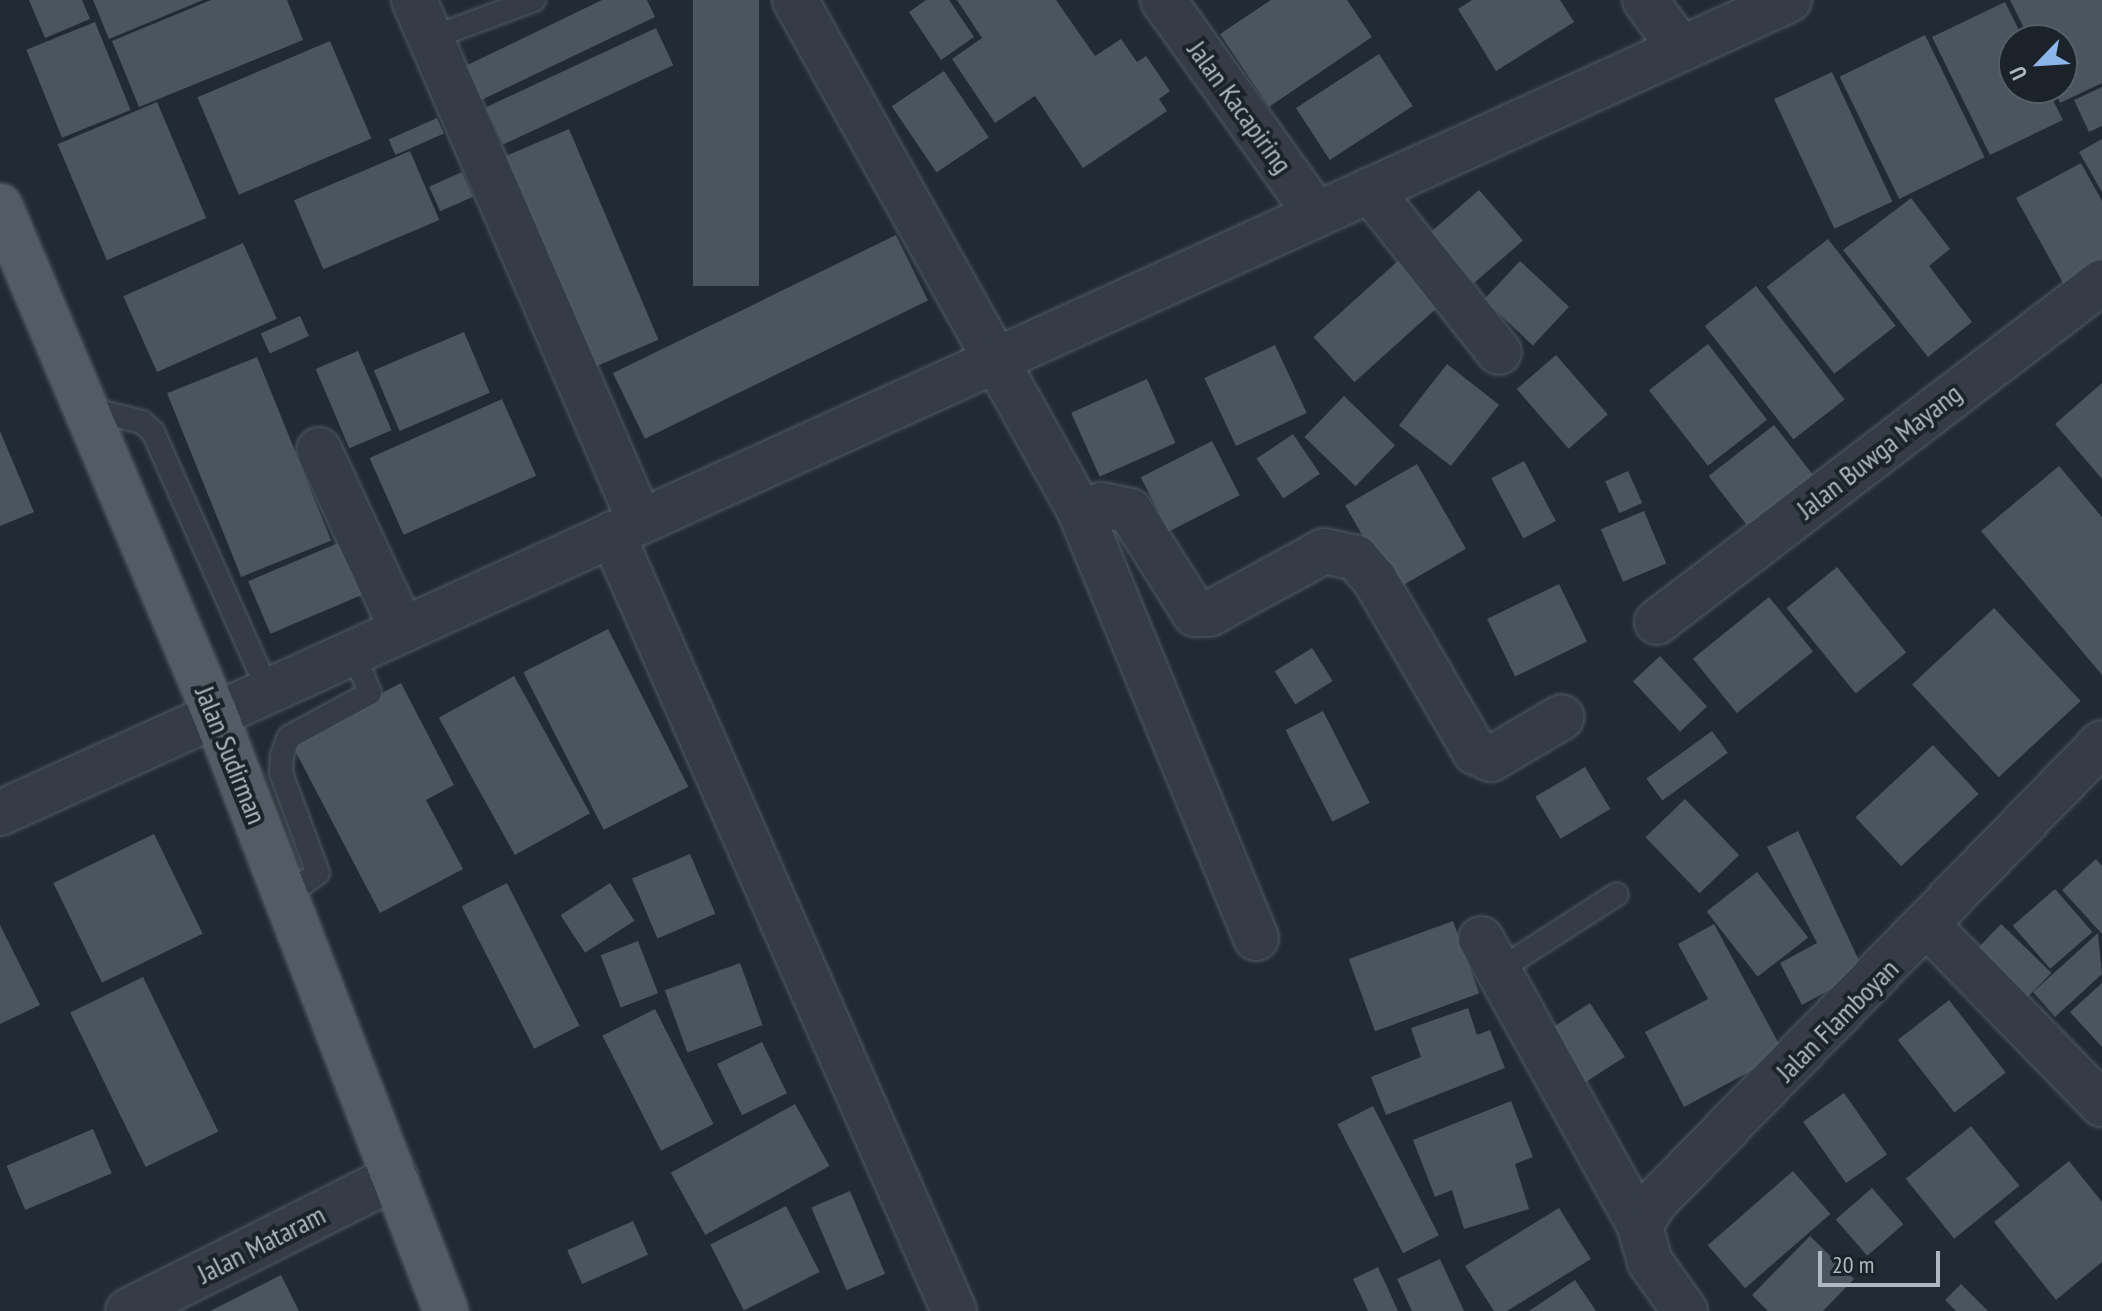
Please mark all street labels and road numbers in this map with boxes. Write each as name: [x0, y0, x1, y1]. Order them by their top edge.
street label: Jalan Kacapiring: [1181, 34, 1299, 180]
street label: Jalan Buwga Mayang: [1790, 376, 1968, 526]
street label: Jalan Sudirman: [188, 681, 274, 829]
street label: Jalan Flamboyan: [1769, 952, 1905, 1088]
street label: Jalan Mataram: [191, 1197, 331, 1291]

